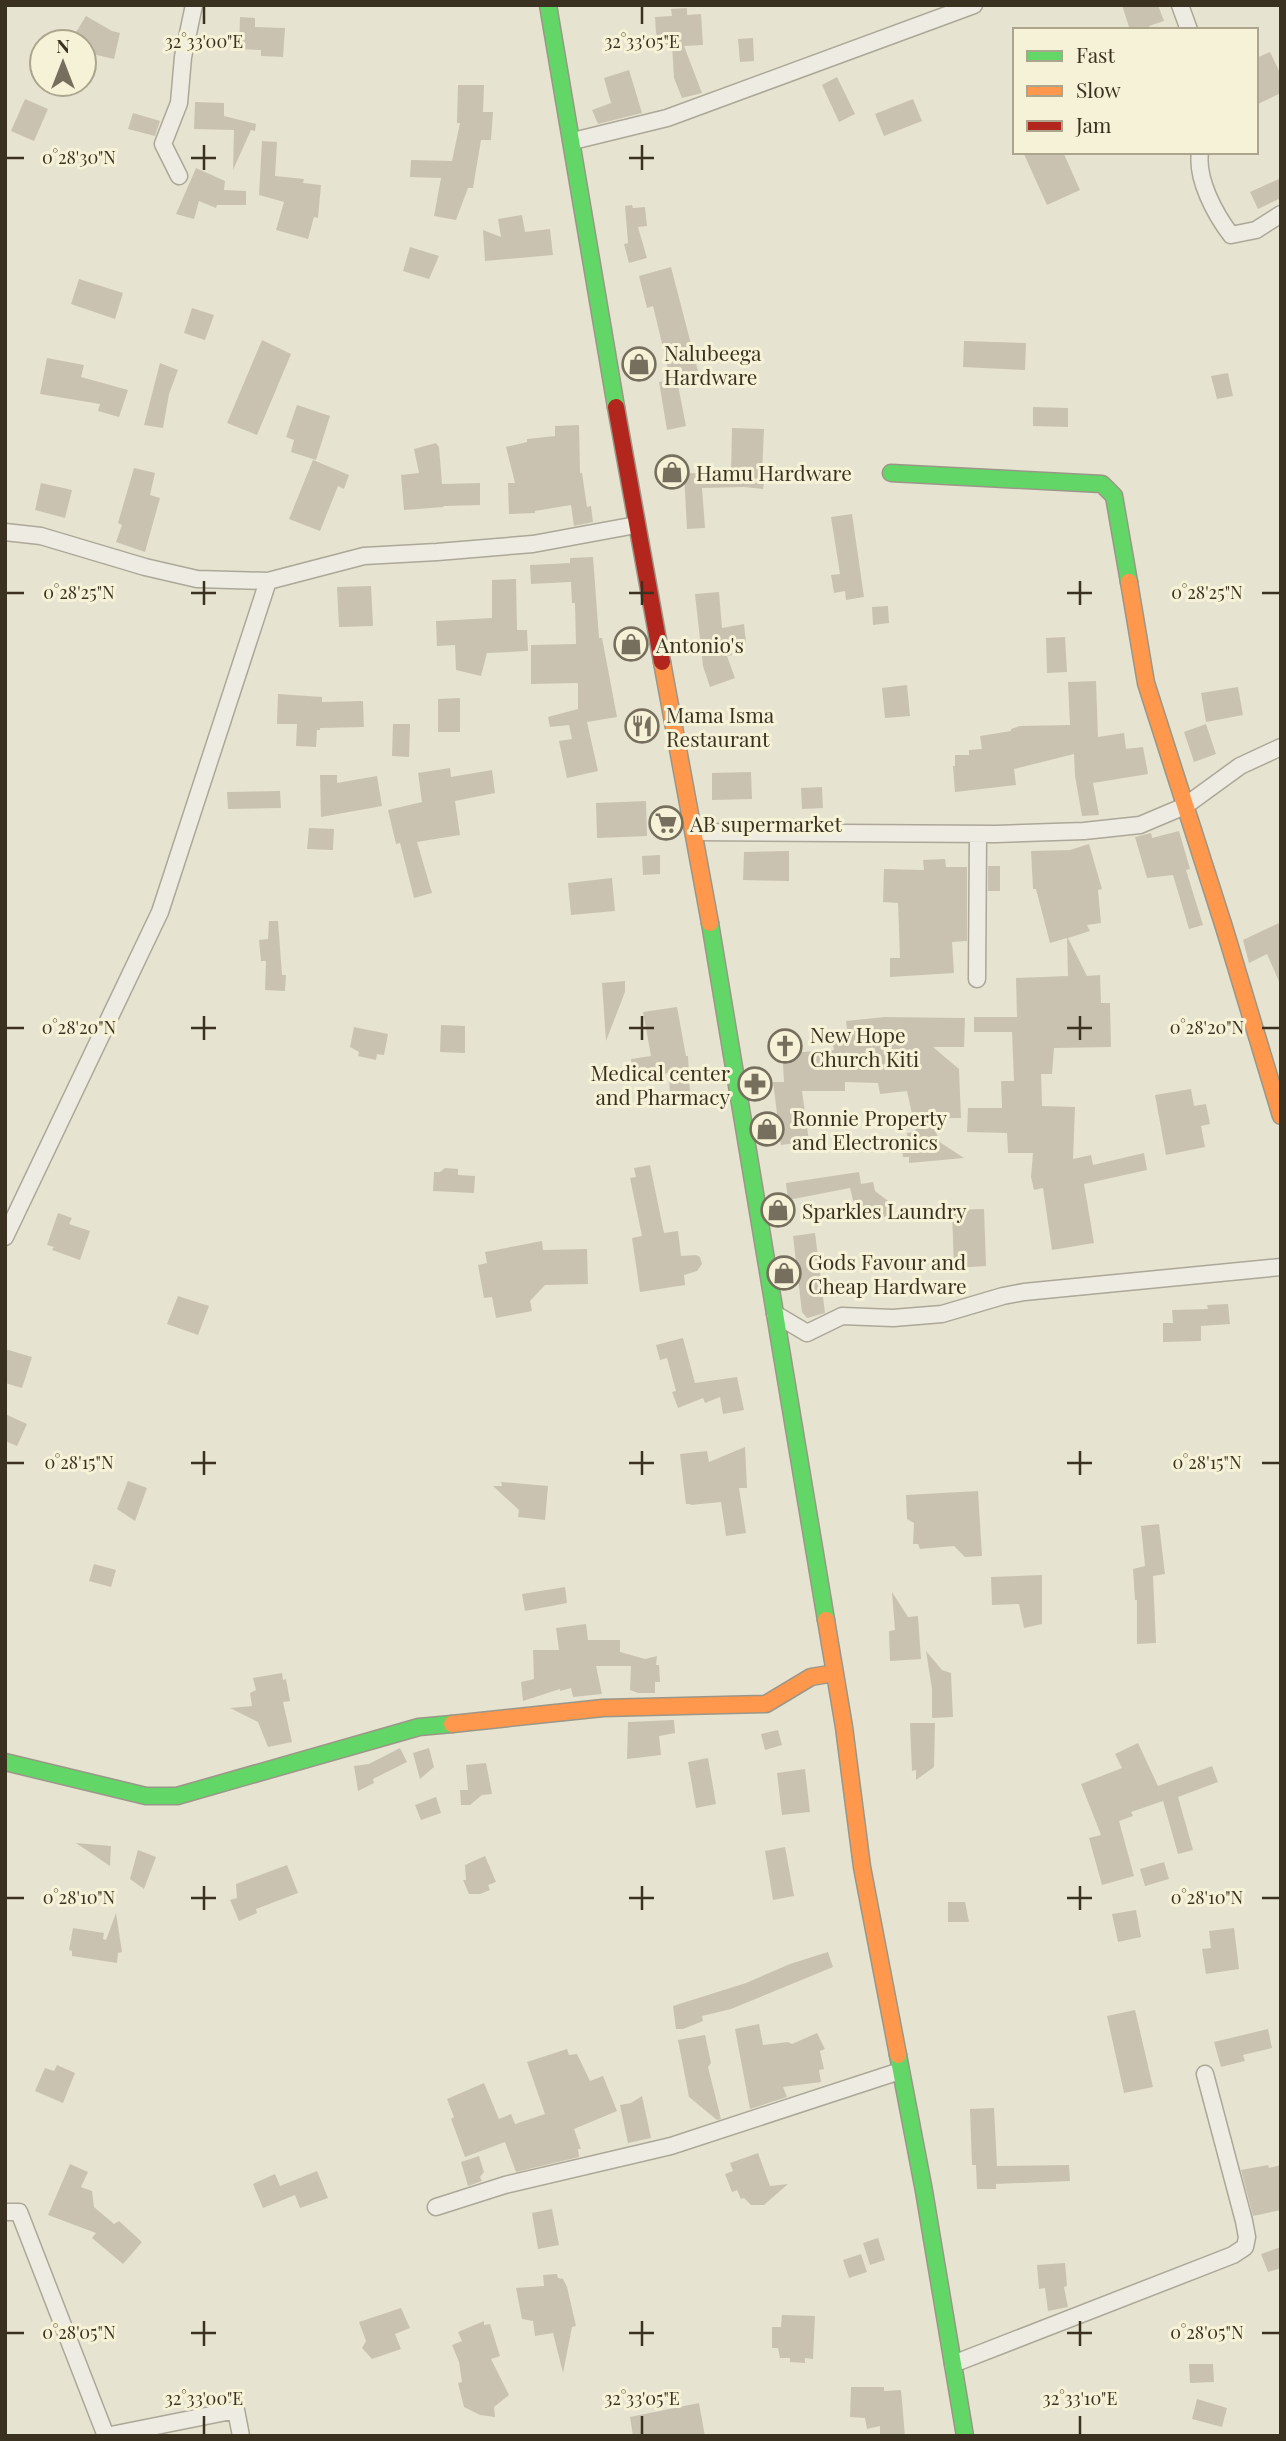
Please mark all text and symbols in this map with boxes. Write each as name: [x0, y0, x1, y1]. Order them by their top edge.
north arrow: [28, 28, 98, 98]
legend: [1013, 28, 1258, 154]
text: 32°33'00"E: [165, 29, 243, 53]
text: 32°33'05"E: [604, 29, 680, 53]
text: N: [56, 32, 70, 58]
text: Fast: [1076, 40, 1115, 68]
text: Slow: [1076, 75, 1121, 103]
text: Jam: [1075, 110, 1112, 138]
text: 0°28'30"N: [42, 145, 116, 169]
place label: Nalubeega Hardware: [664, 338, 762, 390]
shop icon: Nalubeega Hardware: [620, 345, 658, 383]
shop icon: Hamu Hardware: [653, 453, 691, 491]
place label: Hamu Hardware: [696, 458, 852, 486]
text: 0°28'25"N: [43, 580, 115, 604]
text: 0°28'25"N: [1171, 580, 1243, 604]
shop icon: Antonio's: [612, 625, 650, 663]
place label: Antonio's: [655, 630, 744, 658]
place label: Mama Isma Restaurant: [666, 700, 775, 752]
restaurant icon: Mama Isma Restaurant: [623, 707, 661, 745]
supermarket icon: AB supermarket: [647, 804, 685, 842]
place label: AB supermarket: [689, 809, 843, 837]
text: 0°28'20"N: [42, 1015, 117, 1039]
text: 0°28'20"N: [1170, 1015, 1245, 1039]
place label: New Hope Church Kiti: [810, 1020, 919, 1072]
church icon: New Hope Church Kiti: [766, 1027, 804, 1065]
place label: Medical center and Pharmacy: [590, 1058, 731, 1110]
pharmacy icon: Medical center and Pharmacy: [736, 1065, 774, 1103]
place label: Ronnie Property and Electronics: [792, 1103, 948, 1155]
shop icon: Ronnie Property and Electronics: [748, 1110, 786, 1148]
shop icon: Sparkles Laundry: [759, 1191, 797, 1229]
place label: Sparkles Laundry: [802, 1196, 967, 1224]
place label: Gods Favour and Cheap Hardware: [808, 1247, 967, 1299]
shop icon: Gods Favour and Cheap Hardware: [765, 1254, 803, 1292]
text: 0°28'15"N: [44, 1450, 114, 1474]
text: 0°28'15"N: [1172, 1450, 1242, 1474]
text: 0°28'10"N: [43, 1885, 116, 1909]
text: 0°28'10"N: [1171, 1885, 1244, 1909]
text: 0°28'05"N: [42, 2320, 116, 2344]
text: 0°28'05"N: [1170, 2320, 1244, 2344]
text: 32°33'00"E: [165, 2386, 243, 2410]
text: 32°33'05"E: [604, 2386, 680, 2410]
text: 32°33'10"E: [1043, 2386, 1117, 2410]

